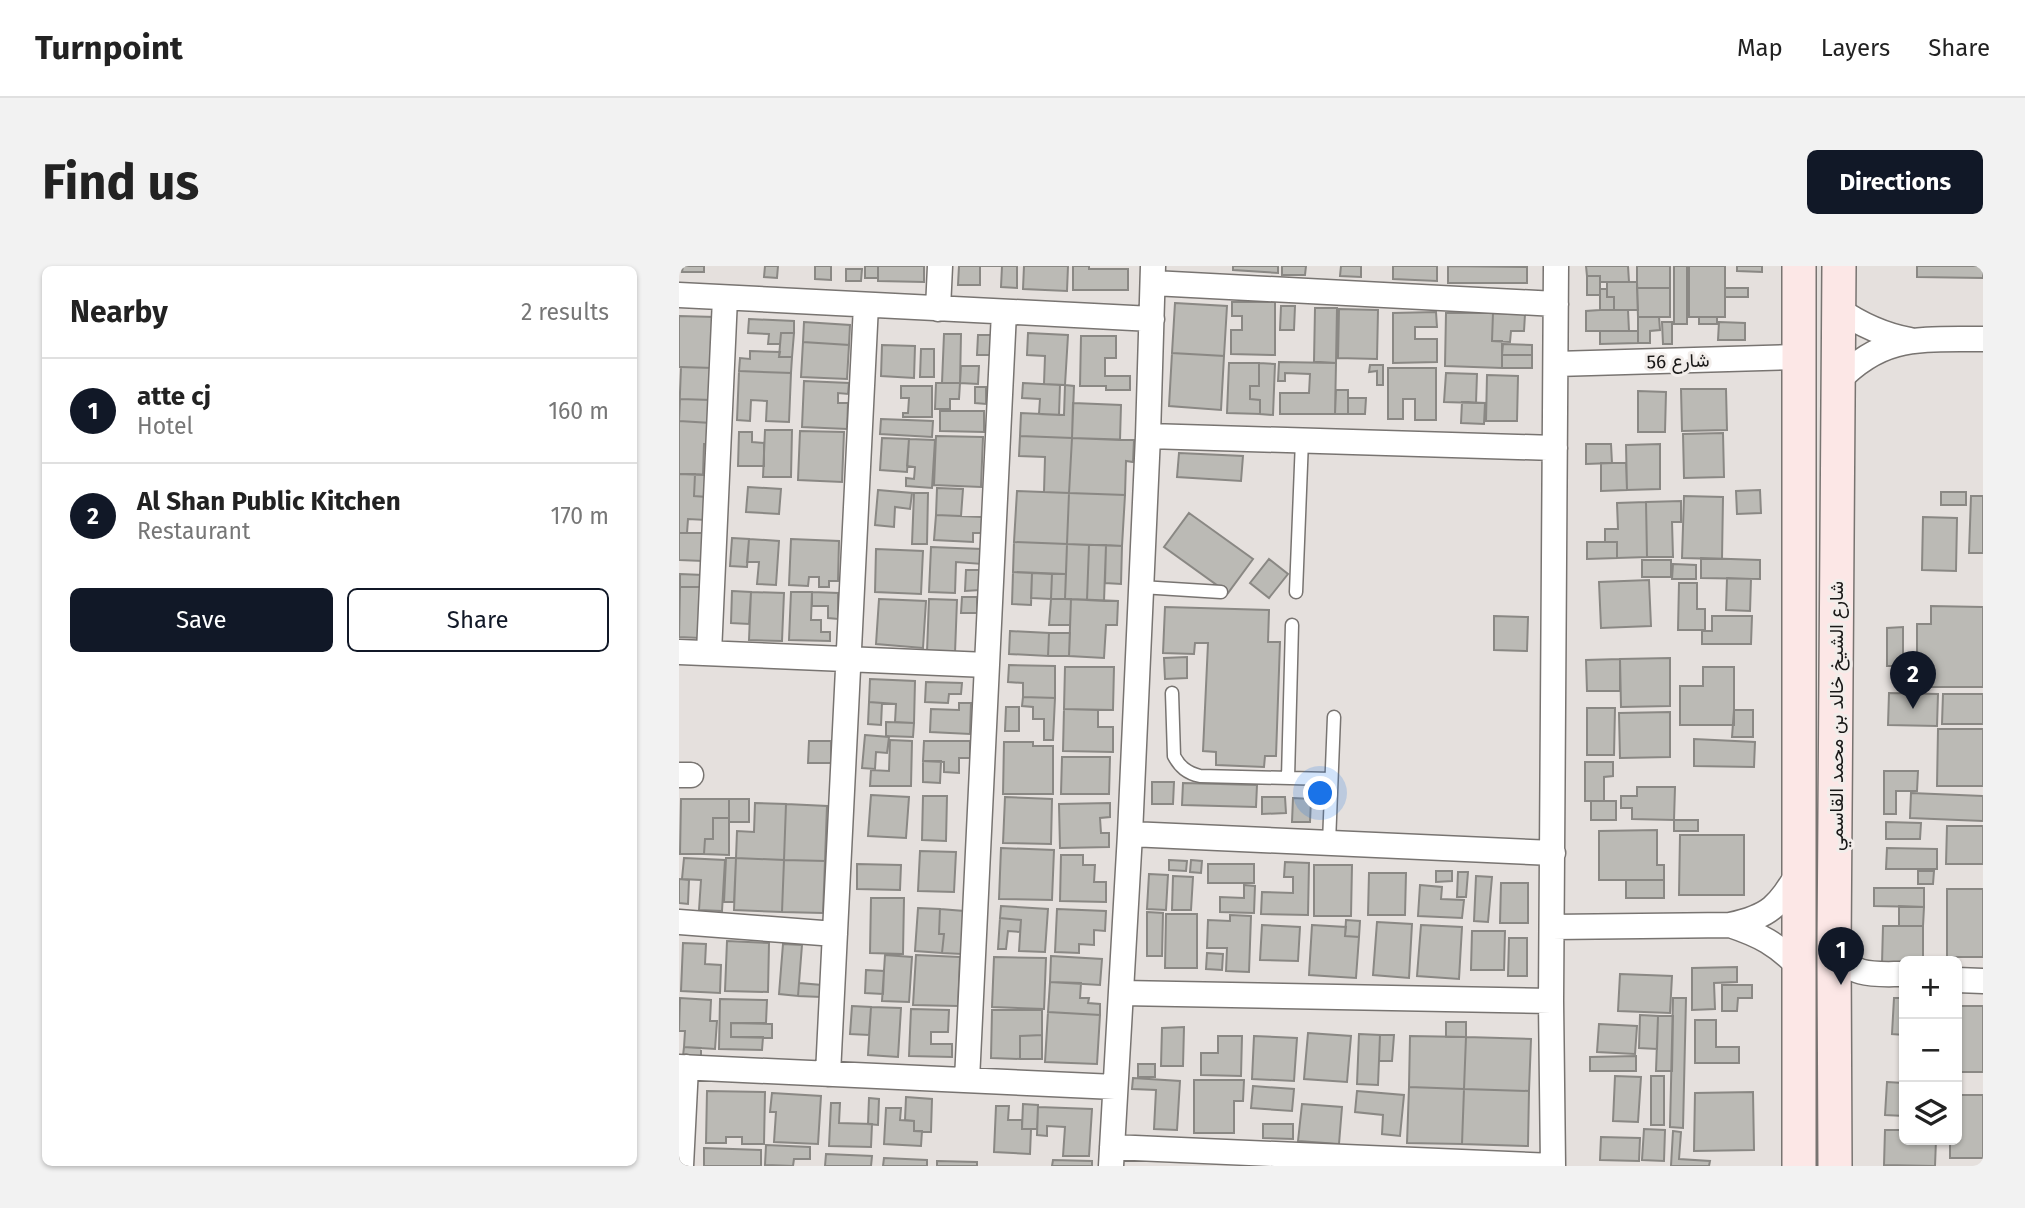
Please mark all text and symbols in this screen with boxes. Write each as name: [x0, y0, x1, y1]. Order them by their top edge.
text: Turnpoint: [35, 28, 183, 68]
text: Map: [1737, 34, 1783, 62]
text: Layers: [1821, 34, 1890, 62]
text: Share: [1928, 34, 1990, 62]
button: Directions: [1807, 150, 1983, 214]
text: Find us: [42, 153, 199, 212]
text: Nearby: [70, 294, 168, 330]
text: 2 results: [521, 298, 609, 326]
street label: شارع 56: [1646, 348, 1710, 375]
text: atte cj: [137, 381, 211, 412]
text: 1: [88, 397, 98, 425]
text: 160 m: [548, 397, 609, 425]
text: Hotel: [137, 412, 193, 440]
text: Al Shan Public Kitchen: [137, 486, 401, 517]
text: 2: [87, 502, 99, 530]
text: 170 m: [550, 502, 609, 530]
text: Restaurant: [137, 517, 250, 545]
street label: شارع الشيخ خالد بن محمد القاسمي: [1825, 581, 1852, 851]
button: Save: [70, 588, 333, 652]
button: Share: [347, 588, 609, 652]
pin: 2: [1890, 651, 1936, 709]
your location: [1303, 776, 1337, 810]
pin: 1: [1818, 927, 1864, 985]
map controls: [1899, 956, 1962, 1145]
button: +: [1899, 956, 1962, 1019]
button: −: [1899, 1019, 1962, 1082]
button: layers: [1899, 1082, 1962, 1145]

